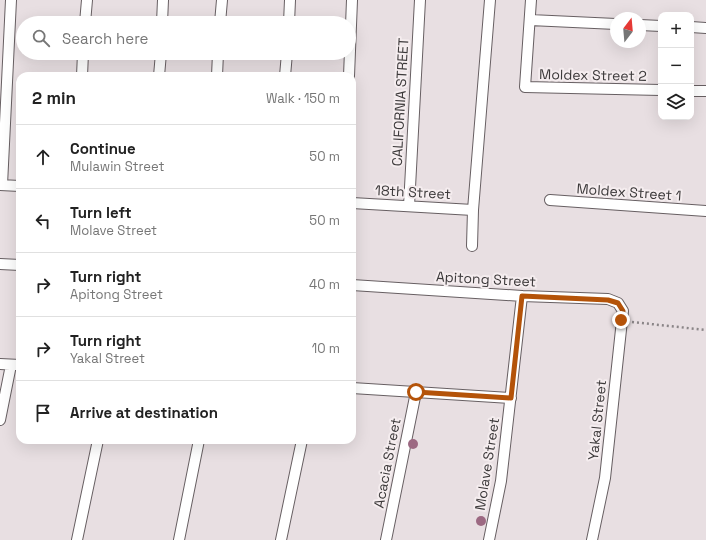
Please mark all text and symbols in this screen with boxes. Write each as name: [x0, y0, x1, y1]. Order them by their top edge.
north arrow: [610, 12, 646, 48]
map controls: [658, 12, 694, 120]
button: +: [658, 12, 694, 48]
search box: [16, 16, 356, 60]
icon: search: [30, 27, 52, 49]
text: Search here: [62, 29, 148, 48]
street label: CALIFORNIA STREET: [388, 37, 412, 167]
button: −: [658, 48, 694, 84]
street label: Moldex Street 2: [539, 65, 647, 85]
button: layers: [658, 84, 694, 120]
text: 2 min: [32, 87, 76, 109]
text: Walk · 150 m: [266, 90, 340, 107]
text: Continue: [70, 139, 136, 158]
icon: ahead: [32, 146, 54, 168]
text: 50 m: [309, 148, 340, 165]
text: Mulawin Street: [70, 158, 164, 175]
street label: Moldex Street 1: [576, 179, 682, 205]
street label: 18th Street: [375, 181, 451, 203]
text: Turn left: [70, 203, 132, 222]
icon: left: [32, 210, 54, 232]
text: 50 m: [309, 212, 340, 229]
text: Molave Street: [70, 222, 157, 239]
text: Turn right: [70, 267, 141, 286]
street label: Apitong Street: [436, 267, 536, 291]
icon: right: [32, 274, 54, 296]
text: 40 m: [309, 276, 340, 293]
text: Apitong Street: [70, 286, 163, 303]
route end: [612, 311, 630, 329]
text: Turn right: [70, 331, 141, 350]
icon: right: [32, 338, 54, 360]
text: 10 m: [312, 340, 340, 357]
text: Yakal Street: [70, 350, 145, 367]
street label: Yakal Street: [584, 379, 610, 461]
route start: [407, 383, 425, 401]
icon: arrive: [32, 402, 54, 424]
text: Arrive at destination: [70, 403, 218, 422]
street label: Acacia Street: [369, 416, 405, 510]
street label: Molave Street: [471, 416, 503, 512]

